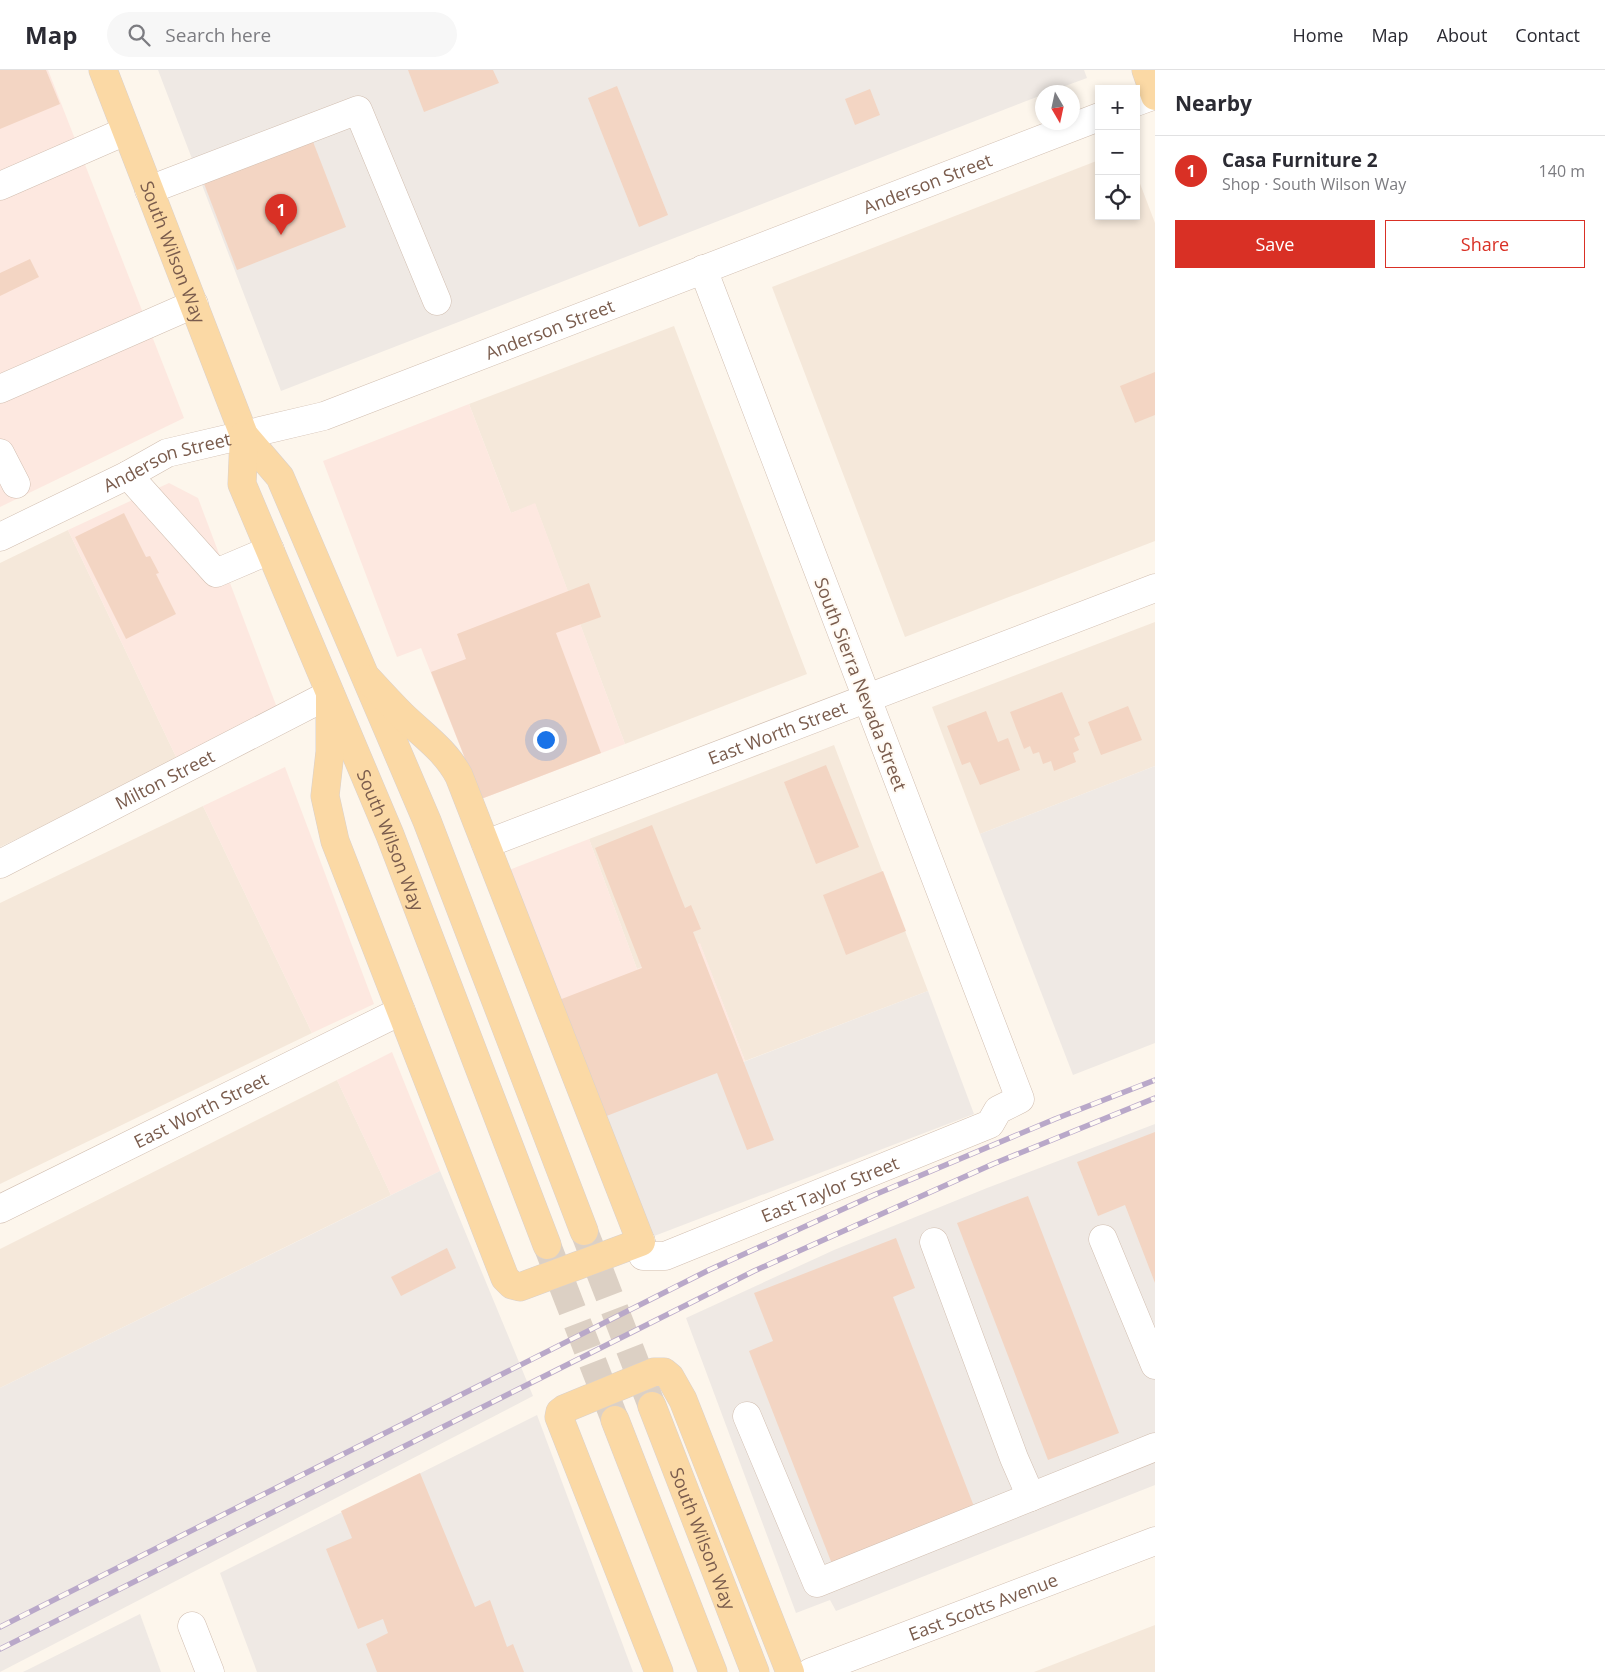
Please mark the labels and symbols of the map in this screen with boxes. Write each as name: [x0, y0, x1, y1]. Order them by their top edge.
north arrow: [1035, 85, 1080, 130]
street label: Anderson Street: [859, 147, 995, 219]
street label: South Wilson Way: [135, 177, 212, 327]
pin: 1: [265, 194, 297, 235]
street label: Anderson Street: [482, 293, 617, 365]
street label: Anderson Street: [99, 426, 233, 497]
street label: South Sierra Nevada Street: [809, 574, 913, 794]
street label: East Worth Street: [704, 695, 850, 770]
your location: [533, 727, 559, 753]
street label: Milton Street: [111, 744, 218, 815]
street label: South Wilson Way: [352, 766, 430, 915]
street label: East Worth Street: [130, 1067, 272, 1153]
street label: East Taylor Street: [757, 1150, 902, 1228]
street label: South Wilson Way: [665, 1464, 742, 1614]
street label: East Scotts Avenue: [905, 1567, 1061, 1646]

